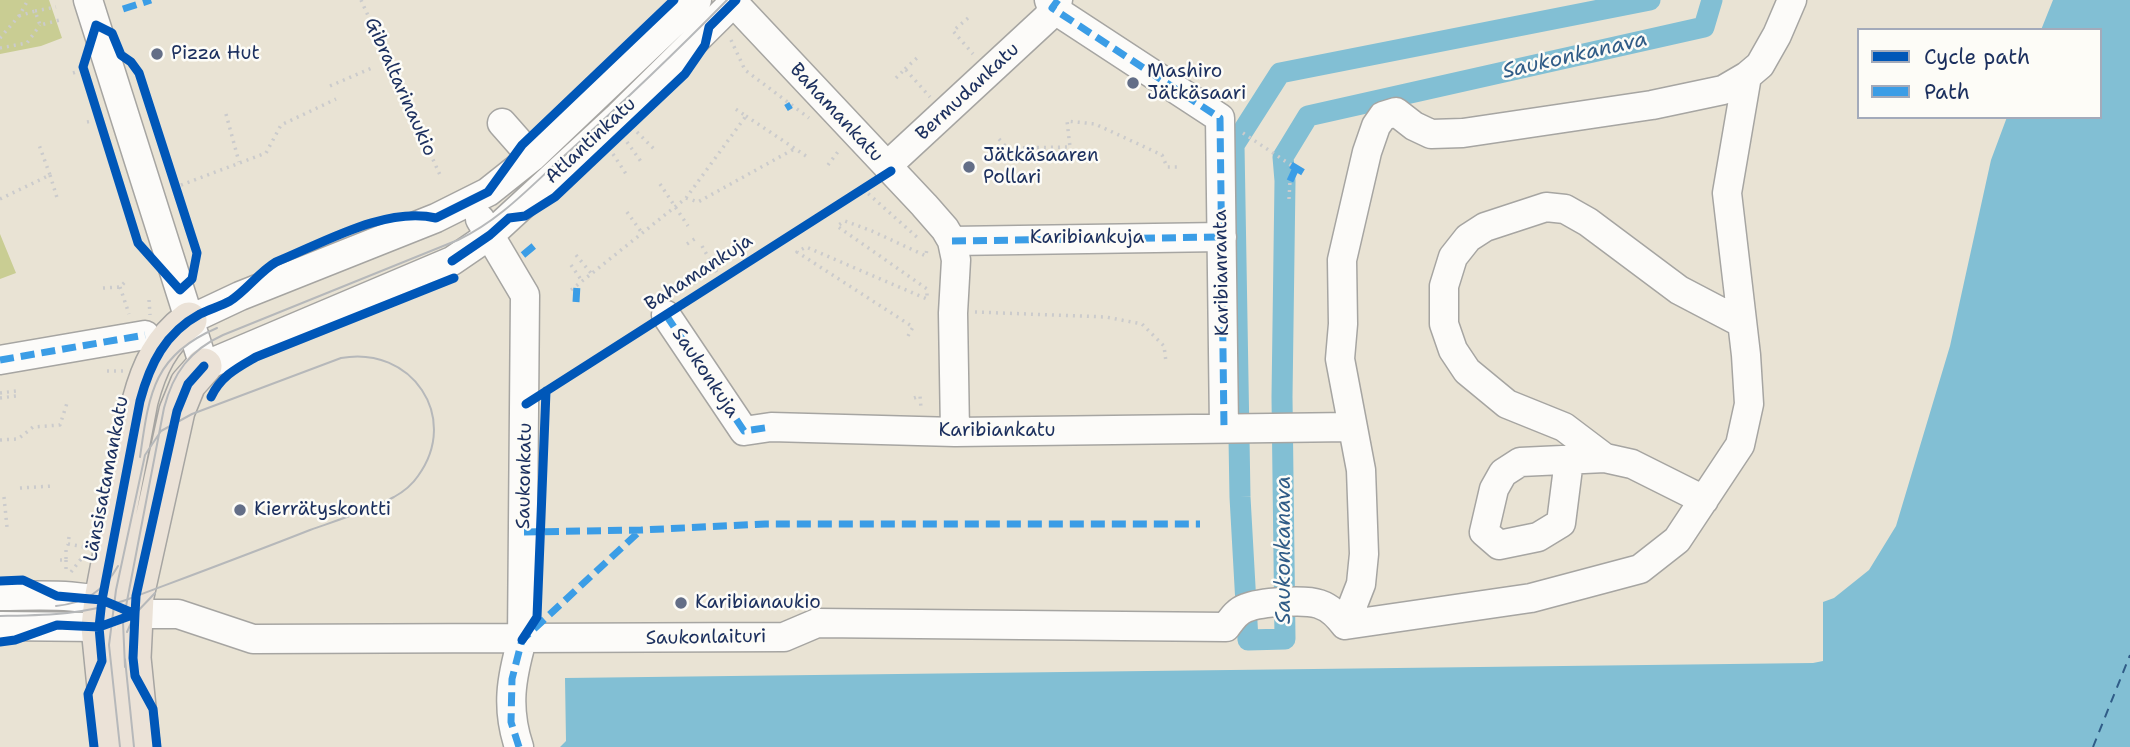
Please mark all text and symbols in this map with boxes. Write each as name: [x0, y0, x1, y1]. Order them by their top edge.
street label: Gibraltarinaukio: [359, 14, 441, 160]
water label: Saukonkanava: [1500, 27, 1650, 85]
legend: [1857, 28, 2102, 119]
street label: Bermudankatu: [912, 38, 1024, 146]
place label: Pizza Hut: [171, 43, 260, 65]
text: Cycle path: [1924, 43, 2030, 71]
marker: Pizza Hut: [149, 46, 165, 62]
street label: Bahamankatu: [784, 59, 888, 167]
place label: Mashiro Jätkäsaari: [1147, 61, 1246, 105]
marker: Mashiro Jätkäsaari: [1125, 75, 1141, 91]
text: Path: [1924, 78, 1970, 106]
street label: Atlantinkatu: [541, 93, 641, 189]
place label: Jätkäsaaren Pollari: [983, 145, 1099, 189]
marker: Jätkäsaaren Pollari: [961, 159, 977, 175]
street label: Karibianranta: [1209, 209, 1235, 337]
street label: Karibiankuja: [1030, 227, 1144, 249]
street label: Bahamankuja: [641, 230, 757, 316]
street label: Saukonkuja: [666, 324, 744, 422]
street label: Länsisatamankatu: [80, 394, 134, 564]
street label: Karibiankatu: [938, 420, 1056, 442]
street label: Saukonkatu: [513, 423, 537, 529]
water label: Saukonkanava: [1272, 476, 1298, 624]
place label: Kierrätyskontti: [254, 499, 391, 521]
marker: Kierrätyskontti: [232, 502, 248, 518]
place label: Karibianaukio: [695, 592, 821, 614]
marker: Karibianaukio: [673, 595, 689, 611]
street label: Saukonlaituri: [645, 626, 767, 650]

